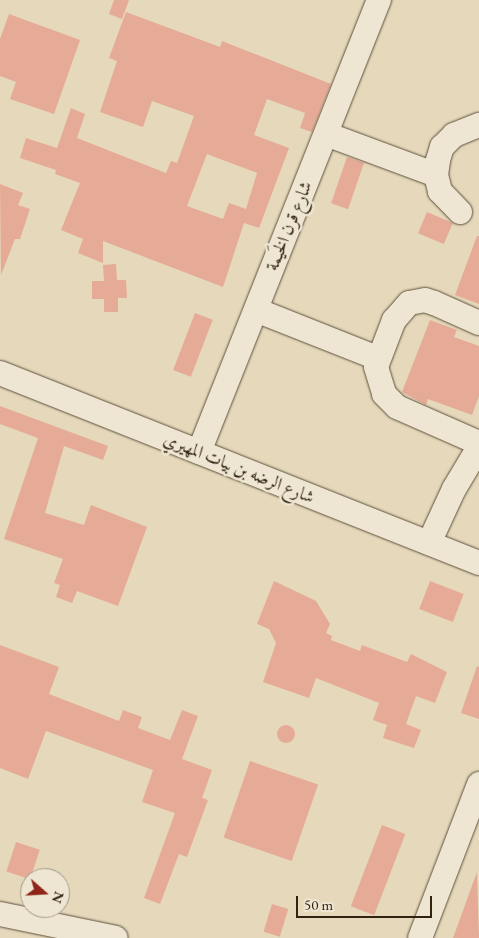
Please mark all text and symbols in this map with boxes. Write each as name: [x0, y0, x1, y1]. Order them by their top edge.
street label: شارع قرن الخَيمة: [261, 178, 317, 274]
street label: شارع الرضه بن بيات المهيري: [160, 428, 318, 508]
north arrow: [20, 868, 70, 918]
scale bar: [299, 886, 435, 918]
text: N: [48, 889, 69, 906]
text: 50 m: [304, 895, 333, 914]

